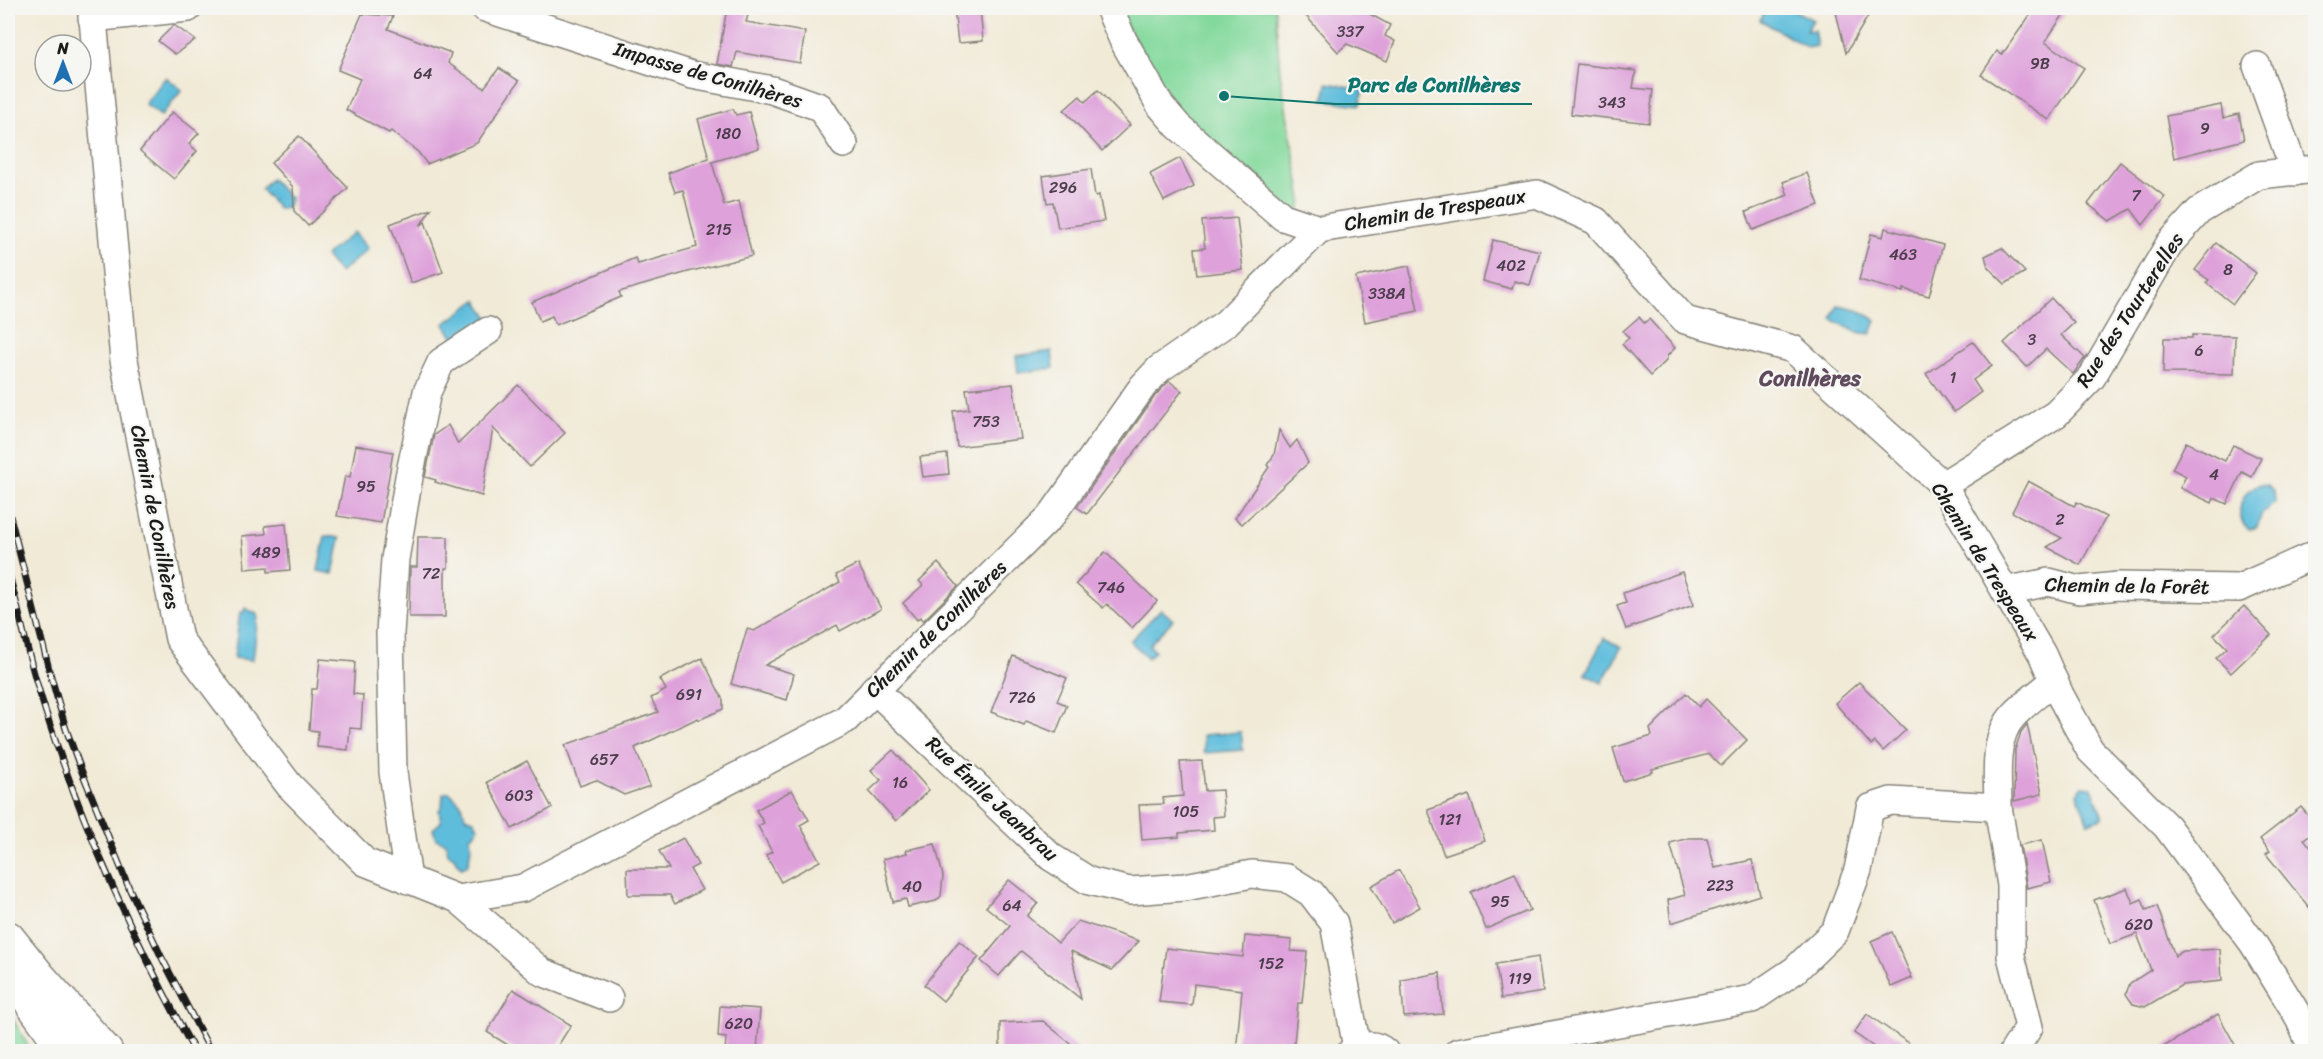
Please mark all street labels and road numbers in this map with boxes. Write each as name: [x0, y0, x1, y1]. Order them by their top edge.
street label: Impasse de Conilhères: [609, 31, 807, 119]
street label: Chemin de Trespeaux: [1342, 178, 1529, 242]
street label: Rue des Tourterelles: [2067, 225, 2194, 395]
street label: Chemin de Conilhères: [120, 422, 190, 613]
street label: Chemin de Trespeaux: [1922, 475, 2049, 650]
street label: Chemin de Conilhères: [857, 551, 1016, 707]
street label: Chemin de la Forêt: [2044, 567, 2210, 605]
street label: Rue Émile Jeanbrau: [917, 728, 1067, 871]

